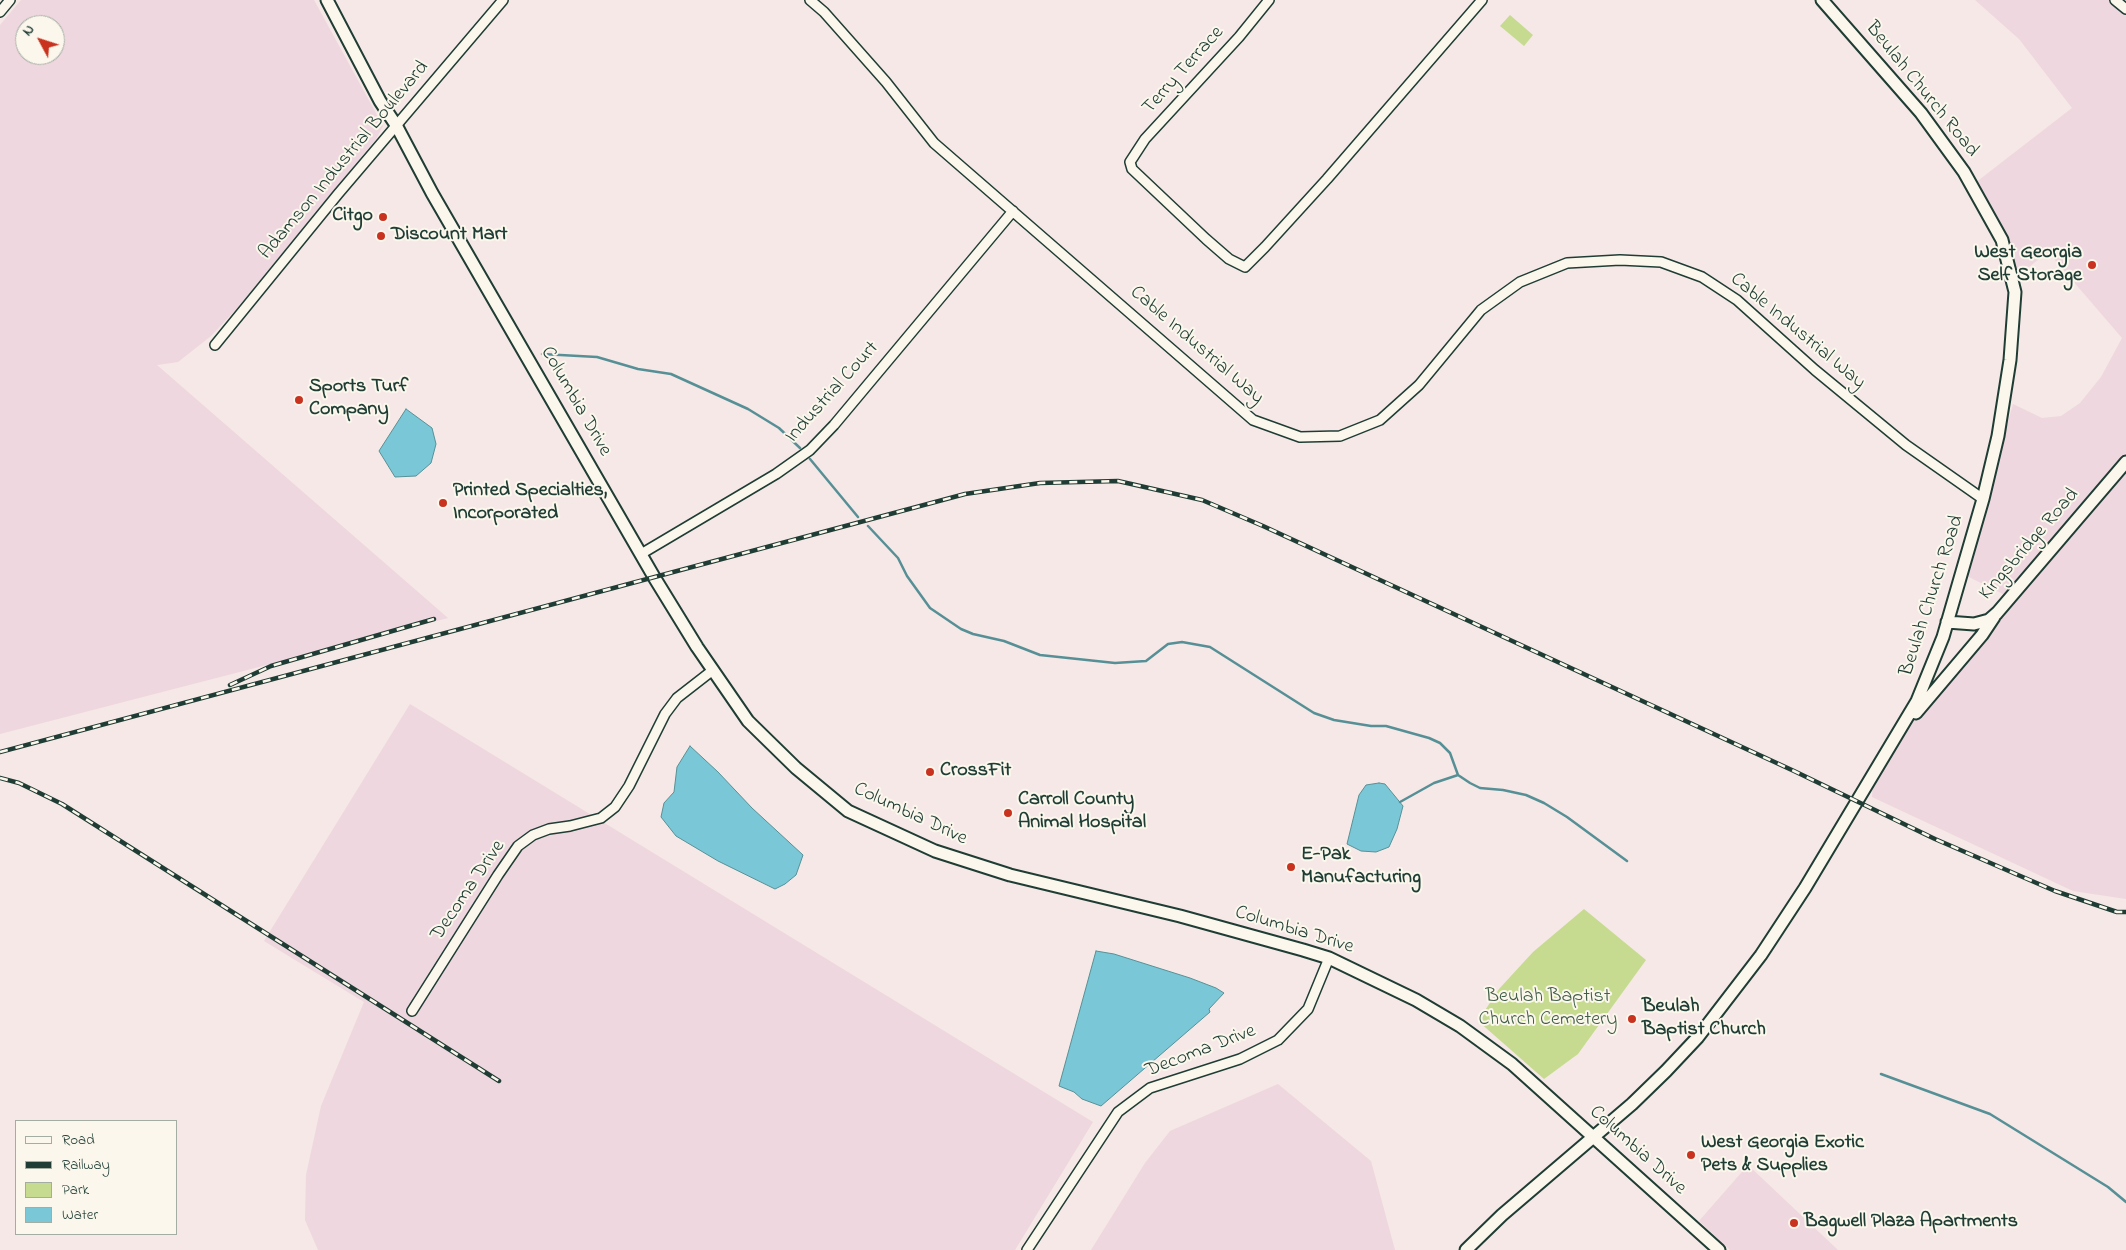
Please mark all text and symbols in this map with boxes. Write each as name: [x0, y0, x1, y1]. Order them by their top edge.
north arrow: [15, 15, 65, 65]
street label: Beulah Church Road: [1859, 17, 1983, 163]
text: N: [18, 20, 40, 41]
street label: Terry Terrace: [1138, 22, 1230, 120]
street label: Adamson Industrial Boulevard: [255, 57, 435, 265]
place label: Citgo: [332, 205, 373, 229]
marker: Citgo: [377, 211, 389, 223]
place label: Discount Mart: [391, 224, 508, 248]
marker: Discount Mart: [375, 230, 387, 242]
place label: West Georgia Self Storage: [1974, 242, 2082, 289]
marker: West Georgia Self Storage: [2086, 259, 2098, 271]
street label: Cable Industrial Way: [1724, 268, 1870, 396]
street label: Cable Industrial Way: [1124, 281, 1268, 411]
street label: Industrial Court: [781, 337, 885, 449]
street label: Columbia Drive: [534, 343, 616, 461]
place label: Sports Turf Company: [309, 376, 408, 423]
marker: Sports Turf Company: [293, 394, 305, 406]
place label: Printed Specialties, Incorporated: [453, 480, 607, 527]
street label: Kingsbridge Road: [1975, 484, 2085, 606]
marker: Printed Specialties, Incorporated: [437, 497, 449, 509]
street label: Beulah Church Road: [1896, 513, 1970, 679]
place label: CrossFit: [940, 760, 1011, 784]
marker: CrossFit: [924, 766, 936, 778]
street label: Columbia Drive: [849, 778, 971, 852]
place label: Carroll County Animal Hospital: [1018, 789, 1146, 836]
marker: Carroll County Animal Hospital: [1002, 807, 1014, 819]
street label: Decoma Drive: [427, 836, 511, 946]
place label: E-Pak Manufacturing: [1301, 844, 1421, 891]
marker: E-Pak Manufacturing: [1285, 861, 1297, 873]
street label: Columbia Drive: [1232, 902, 1356, 960]
park label: Beulah Baptist Church Cemetery: [1479, 986, 1617, 1033]
place label: Beulah Baptist Church: [1642, 996, 1766, 1043]
marker: Beulah Baptist Church: [1626, 1013, 1638, 1025]
street label: Decoma Drive: [1143, 1020, 1259, 1084]
street label: Columbia Drive: [1583, 1101, 1691, 1201]
legend: [15, 1120, 178, 1235]
text: Road: [62, 1129, 95, 1151]
place label: West Georgia Exotic Pets & Supplies: [1701, 1132, 1864, 1179]
marker: West Georgia Exotic Pets & Supplies: [1685, 1149, 1697, 1161]
text: Railway: [62, 1154, 110, 1176]
text: Park: [62, 1179, 89, 1201]
text: Water: [62, 1204, 98, 1226]
place label: Bagwell Plaza Apartments: [1804, 1211, 2018, 1235]
marker: Bagwell Plaza Apartments: [1788, 1217, 1800, 1229]

